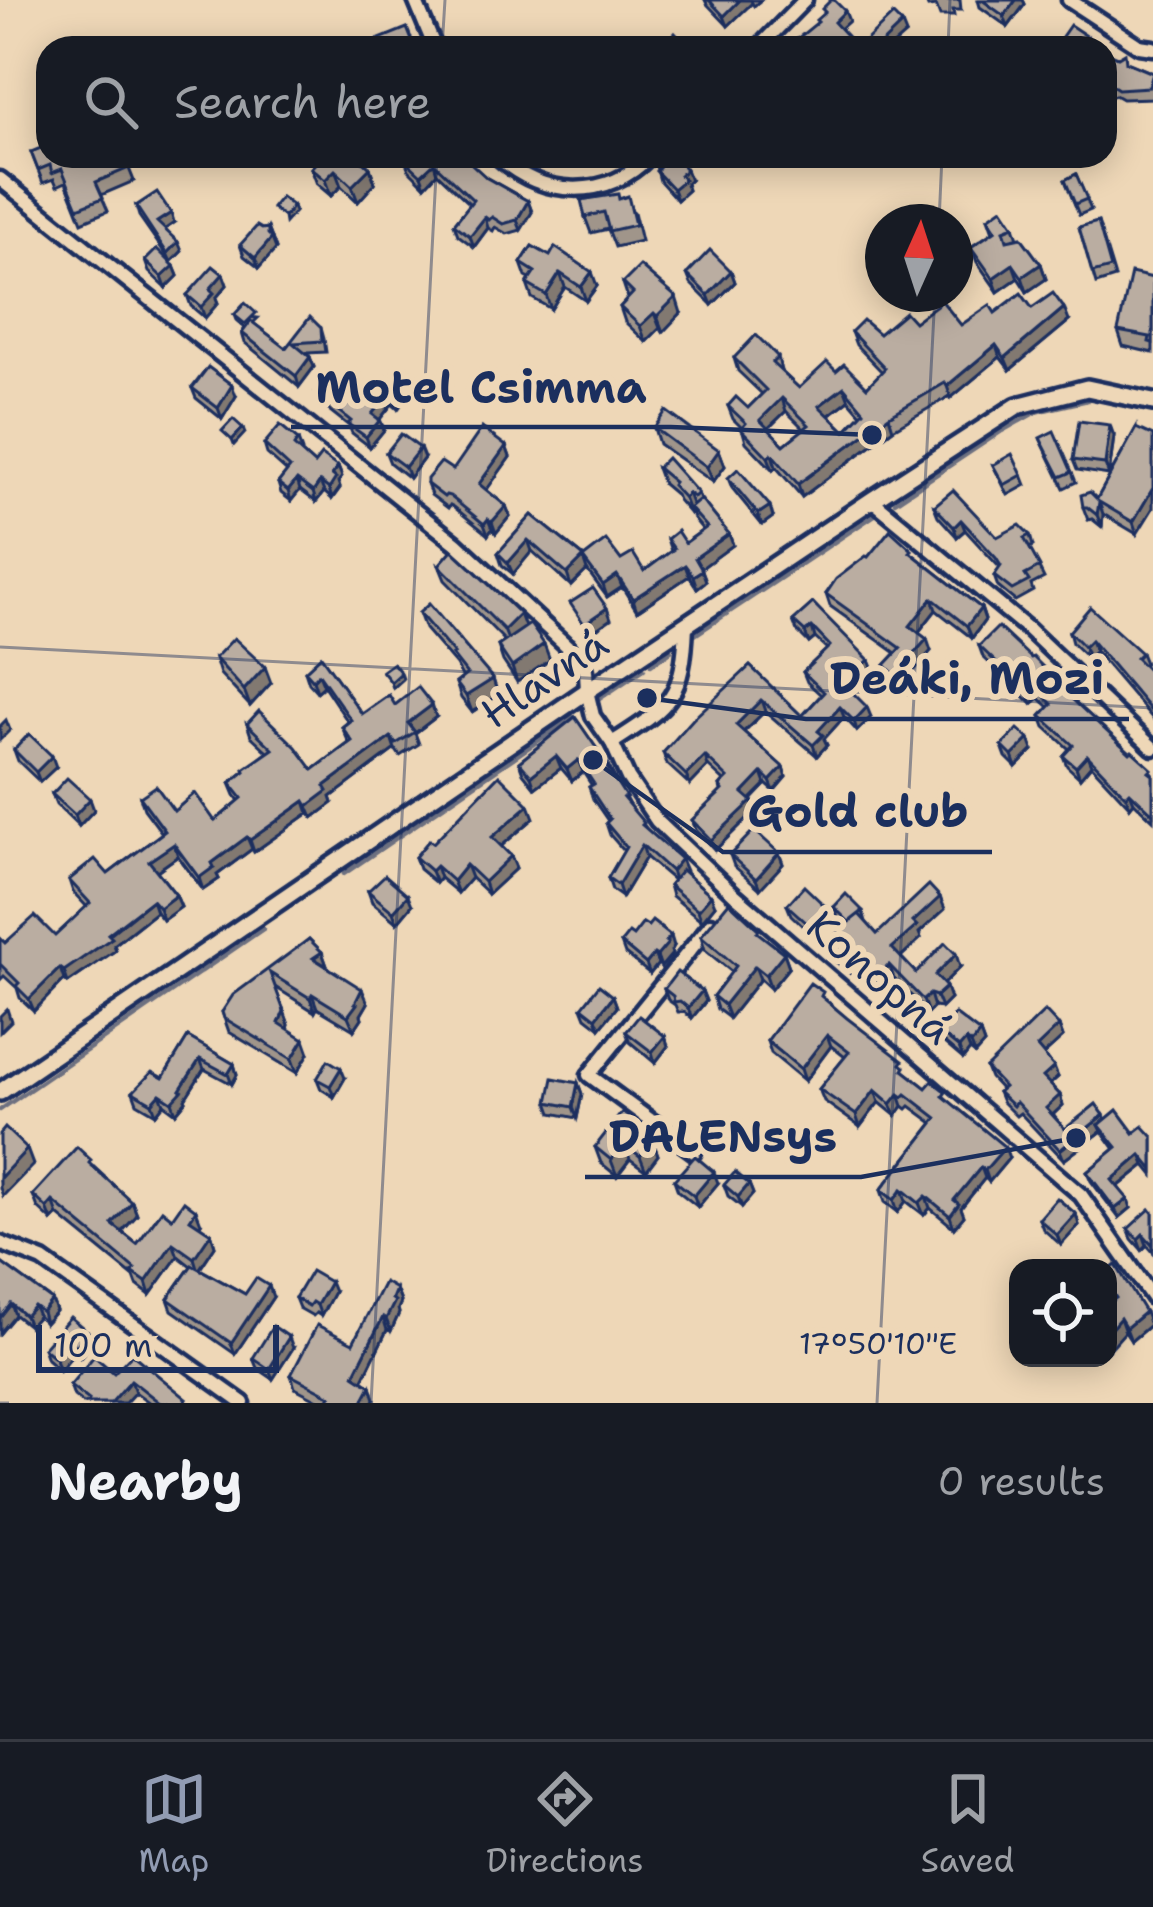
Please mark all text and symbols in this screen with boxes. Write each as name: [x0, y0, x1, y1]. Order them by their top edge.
search box: [36, 36, 1117, 168]
icon: search: [78, 69, 144, 135]
text: Search here: [174, 72, 431, 132]
north arrow: [865, 204, 973, 312]
callout: Motel Csimma: [291, 346, 671, 427]
text: Motel Csimma: [315, 357, 647, 417]
street label: Hlavná: [470, 615, 618, 741]
callout: Deáki, Mozi: [806, 638, 1129, 719]
text: Deáki, Mozi: [830, 648, 1104, 708]
callout: Gold club: [723, 771, 992, 852]
text: Gold club: [747, 781, 969, 841]
street label: Konopná: [795, 898, 965, 1056]
callout: DALENsys: [585, 1096, 861, 1177]
text: DALENsys: [609, 1106, 837, 1166]
map controls: [1009, 1259, 1117, 1367]
button: locate: [1009, 1259, 1117, 1367]
scale bar: [36, 1319, 279, 1372]
text: 100 m: [54, 1323, 153, 1368]
text: 17°50'10"E: [799, 1323, 957, 1364]
text: Nearby: [48, 1447, 243, 1515]
text: 0 results: [938, 1455, 1105, 1507]
tab: Map: [139, 1766, 209, 1883]
tab: Directions: [486, 1766, 644, 1883]
tab: Saved: [921, 1766, 1014, 1883]

